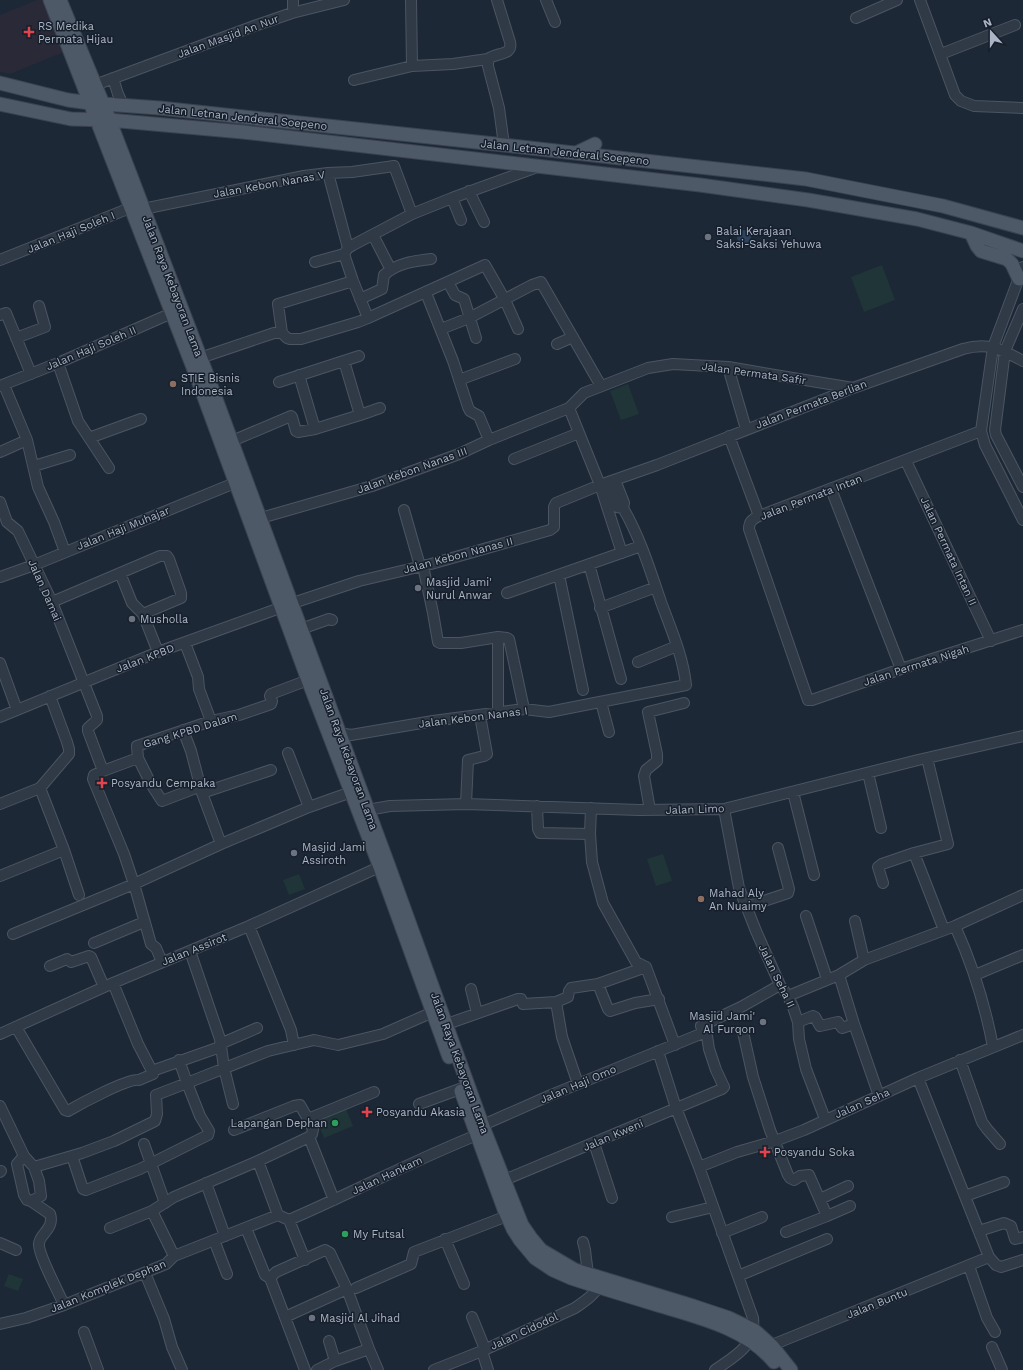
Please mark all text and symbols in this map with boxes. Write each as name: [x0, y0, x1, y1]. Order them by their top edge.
street label: Jalan Masjid An Nur: [176, 12, 281, 61]
north arrow: [971, 12, 1011, 52]
text: N: [981, 16, 994, 31]
place label: RS Medika Permata Hijau: [38, 20, 113, 46]
marker: RS Medika Permata Hijau: [23, 26, 35, 38]
street label: Jalan Letnan Jenderal Soepeno: [158, 102, 328, 133]
street label: Jalan Letnan Jenderal Soepeno: [480, 137, 650, 168]
street label: Jalan Kebon Nanas V: [212, 168, 326, 201]
street label: Jalan Haji Soleh I: [25, 209, 117, 256]
street label: Jalan Raya Kebayoran Lama: [140, 214, 205, 358]
place label: Balai Kerajaan Saksi-Saksi Yehuwa: [716, 225, 821, 251]
marker: Balai Kerajaan Saksi-Saksi Yehuwa: [703, 232, 713, 242]
street label: Jalan Haji Soleh II: [44, 324, 138, 373]
street label: Jalan Permata Safir: [701, 360, 808, 387]
place label: STIE Bisnis Indonesia: [181, 372, 240, 398]
street label: Jalan Permata Berlian: [754, 377, 869, 432]
marker: STIE Bisnis Indonesia: [168, 379, 178, 389]
street label: Jalan Kebon Nanas III: [355, 444, 469, 496]
street label: Jalan Permata Intan: [758, 472, 864, 523]
street label: Jalan Permata Intan II: [918, 495, 979, 608]
street label: Jalan Haji Muhajar: [75, 504, 172, 553]
street label: Jalan Kebon Nanas II: [402, 535, 514, 576]
street label: Jalan Damai: [25, 557, 64, 623]
place label: Masjid Jami' Nurul Anwar: [426, 576, 493, 602]
marker: Masjid Jami' Nurul Anwar: [413, 583, 423, 593]
place label: Musholla: [140, 613, 188, 626]
marker: Musholla: [127, 614, 137, 624]
street label: Jalan KPBD: [114, 641, 176, 676]
street label: Jalan Permata Nigah: [862, 642, 971, 689]
street label: Jalan Raya Kebayoran Lama: [317, 687, 380, 832]
street label: Jalan Kebon Nanas I: [418, 704, 528, 731]
street label: Gang KPBD Dalam: [142, 710, 239, 751]
marker: Posyandu Cempaka: [96, 777, 108, 789]
place label: Posyandu Cempaka: [111, 777, 216, 790]
street label: Jalan Limo: [665, 802, 725, 817]
place label: Masjid Jami Assiroth: [302, 841, 365, 867]
marker: Masjid Jami Assiroth: [289, 848, 299, 858]
place label: Mahad Aly An Nuaimy: [709, 887, 767, 913]
marker: Mahad Aly An Nuaimy: [696, 894, 706, 904]
street label: Jalan Assirot: [160, 930, 229, 968]
street label: Jalan Seha II: [756, 942, 797, 1010]
street label: Jalan Raya Kebayoran Lama: [428, 991, 491, 1136]
place label: Masjid Jami' Al Furqon: [689, 1010, 755, 1036]
marker: Masjid Jami' Al Furqon: [758, 1017, 768, 1027]
street label: Jalan Haji Omo: [538, 1063, 618, 1106]
street label: Jalan Seha: [833, 1086, 892, 1121]
marker: Posyandu Akasia: [361, 1106, 373, 1118]
place label: Posyandu Akasia: [376, 1106, 465, 1119]
place label: Lapangan Dephan: [231, 1117, 327, 1130]
street label: Jalan Kweni: [581, 1117, 645, 1154]
marker: Lapangan Dephan: [330, 1118, 340, 1128]
marker: Posyandu Soka: [759, 1146, 771, 1158]
place label: Posyandu Soka: [774, 1146, 855, 1159]
street label: Jalan Hankam: [350, 1153, 425, 1197]
place label: My Futsal: [353, 1228, 405, 1241]
marker: My Futsal: [340, 1229, 350, 1239]
street label: Jalan Komplek Dephan: [48, 1257, 168, 1316]
street label: Jalan Buntu: [845, 1285, 910, 1322]
street label: Jalan Cidodol: [488, 1310, 561, 1353]
place label: Masjid Al Jihad: [320, 1312, 400, 1325]
marker: Masjid Al Jihad: [307, 1313, 317, 1323]

